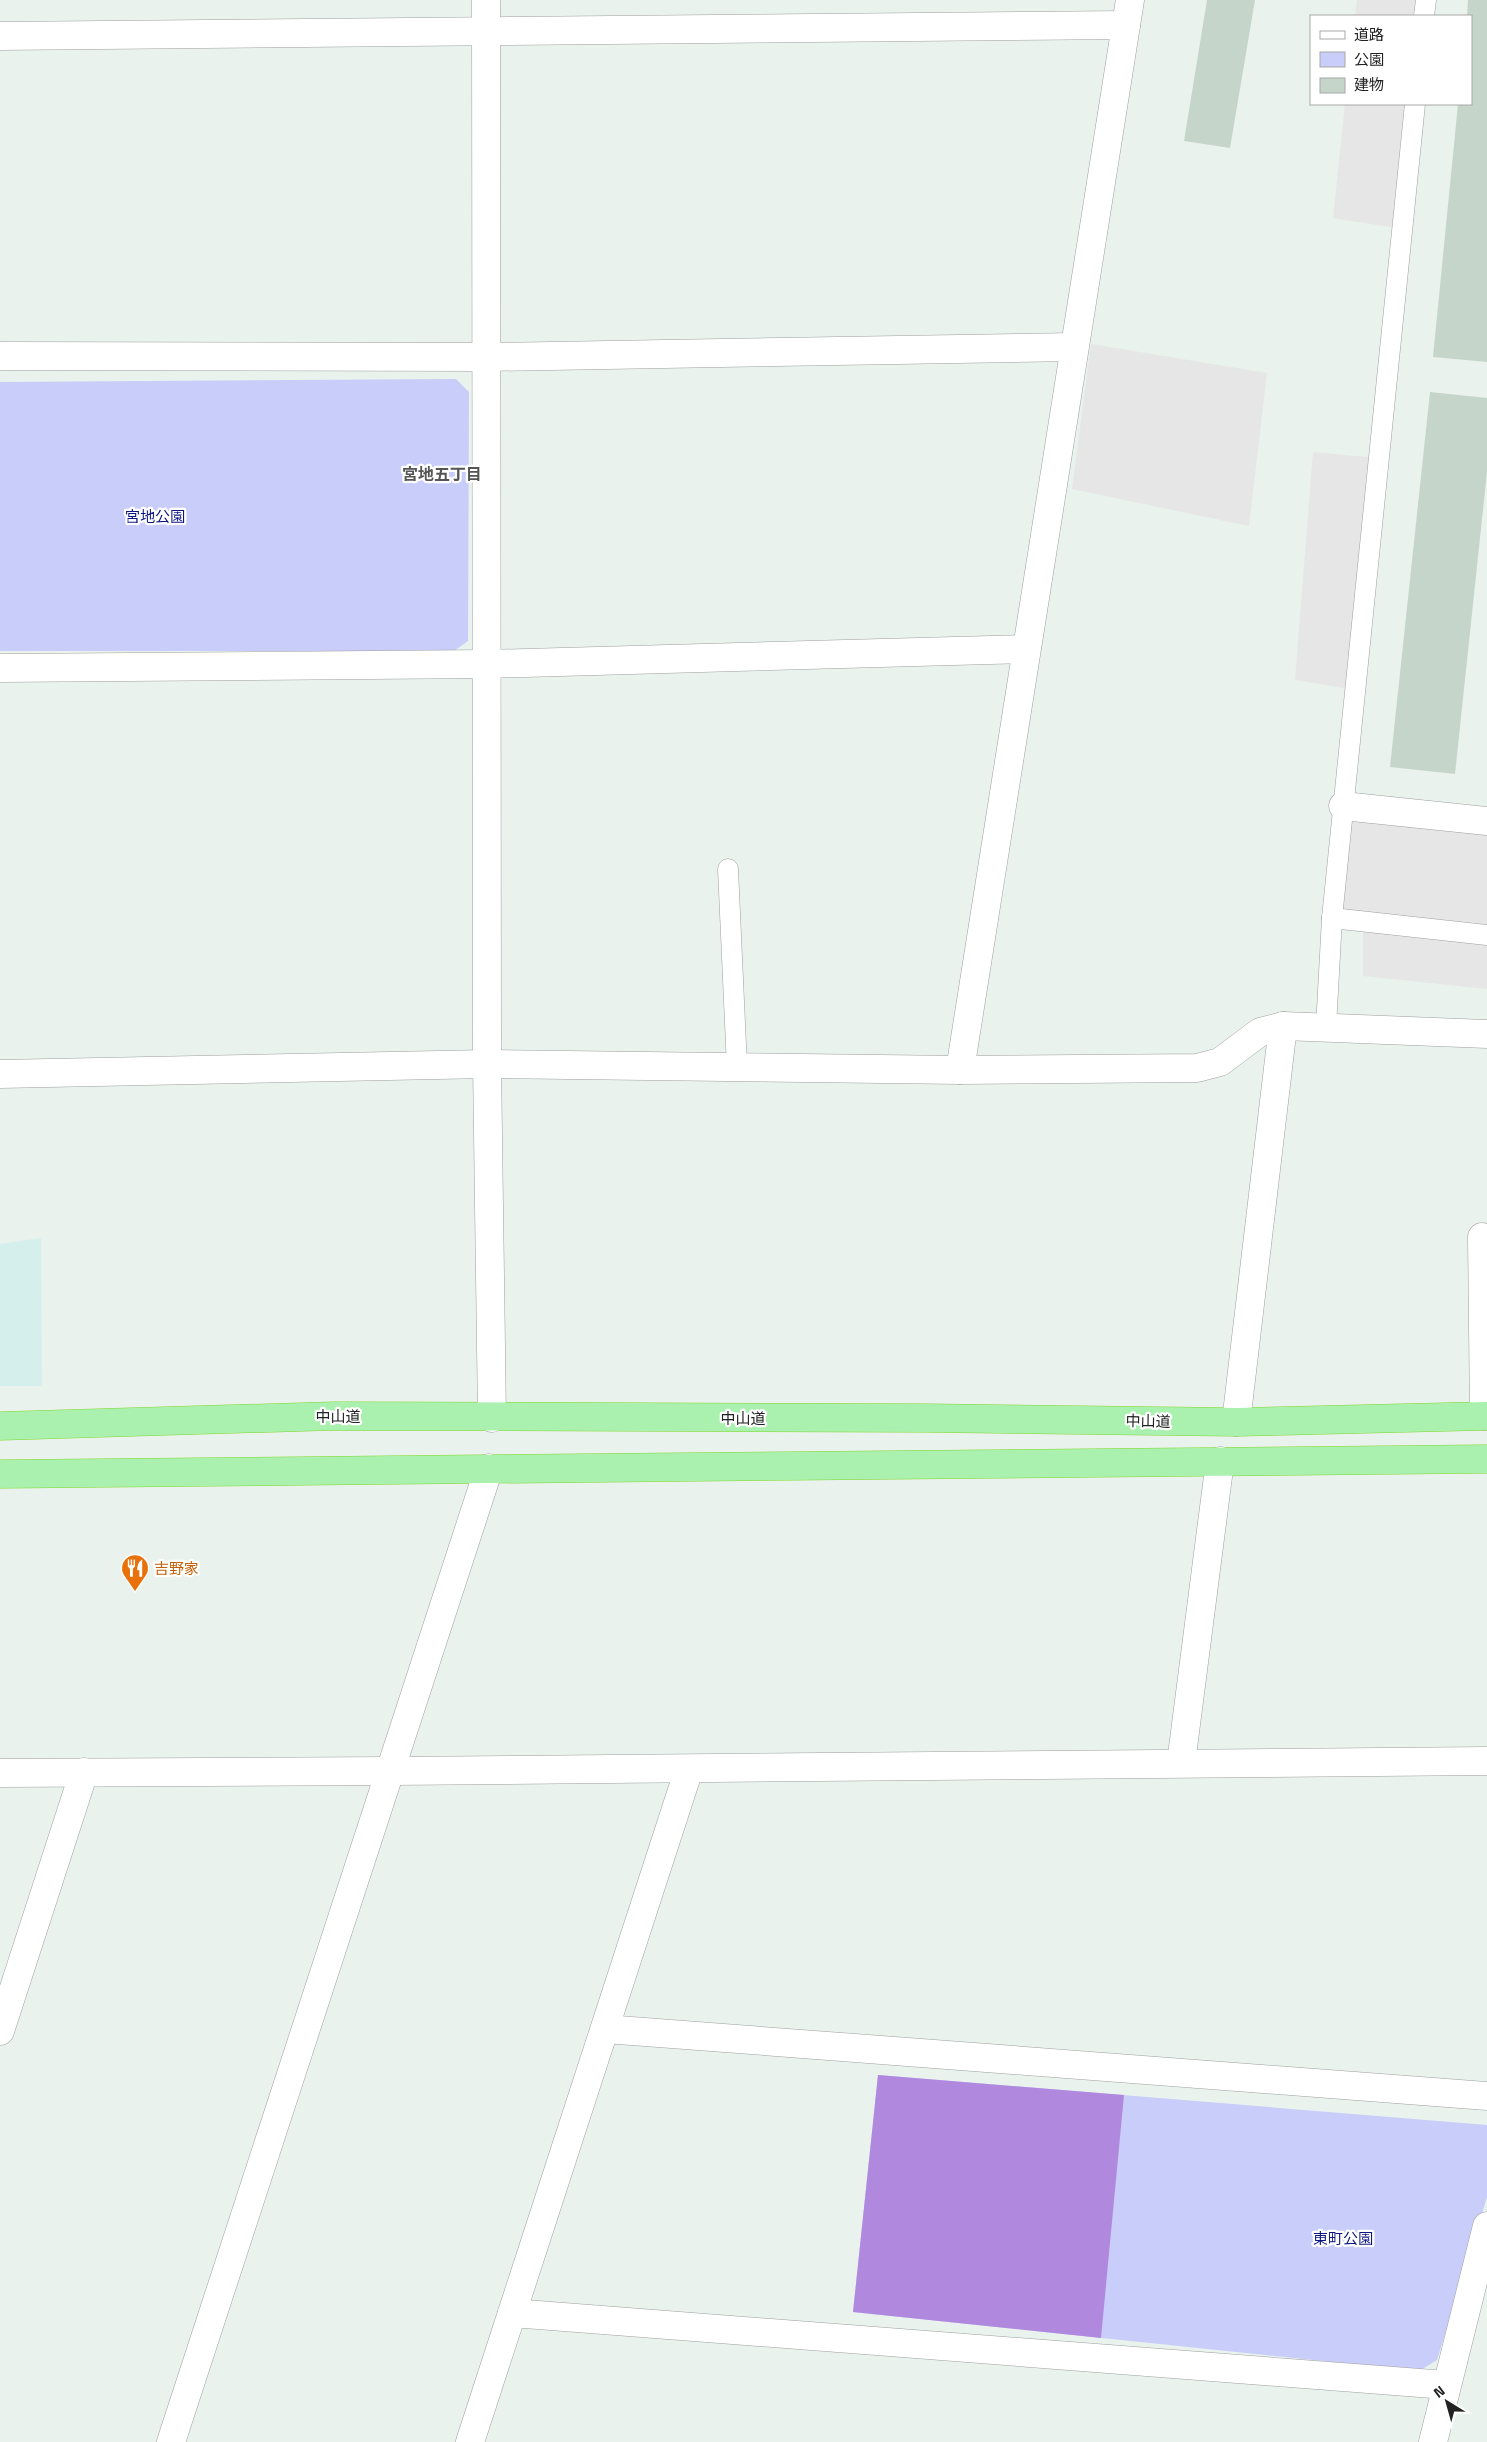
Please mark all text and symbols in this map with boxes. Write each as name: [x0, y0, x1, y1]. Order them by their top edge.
legend: [1310, 15, 1472, 105]
text: 道路: [1354, 23, 1384, 46]
text: 公園: [1354, 48, 1384, 71]
text: 建物: [1354, 73, 1384, 96]
district label: 宮地五丁目: [402, 462, 482, 486]
park label: 宮地公園: [125, 505, 185, 528]
street label: 中山道: [315, 1405, 361, 1428]
street label: 中山道: [720, 1407, 766, 1430]
street label: 中山道: [1125, 1409, 1171, 1433]
restaurant icon: 吉野家: [120, 1553, 150, 1592]
place label: 吉野家: [154, 1557, 199, 1580]
park label: 東町公園: [1313, 2227, 1373, 2250]
north arrow: [1422, 2377, 1472, 2427]
text: N: [1429, 2380, 1449, 2403]

